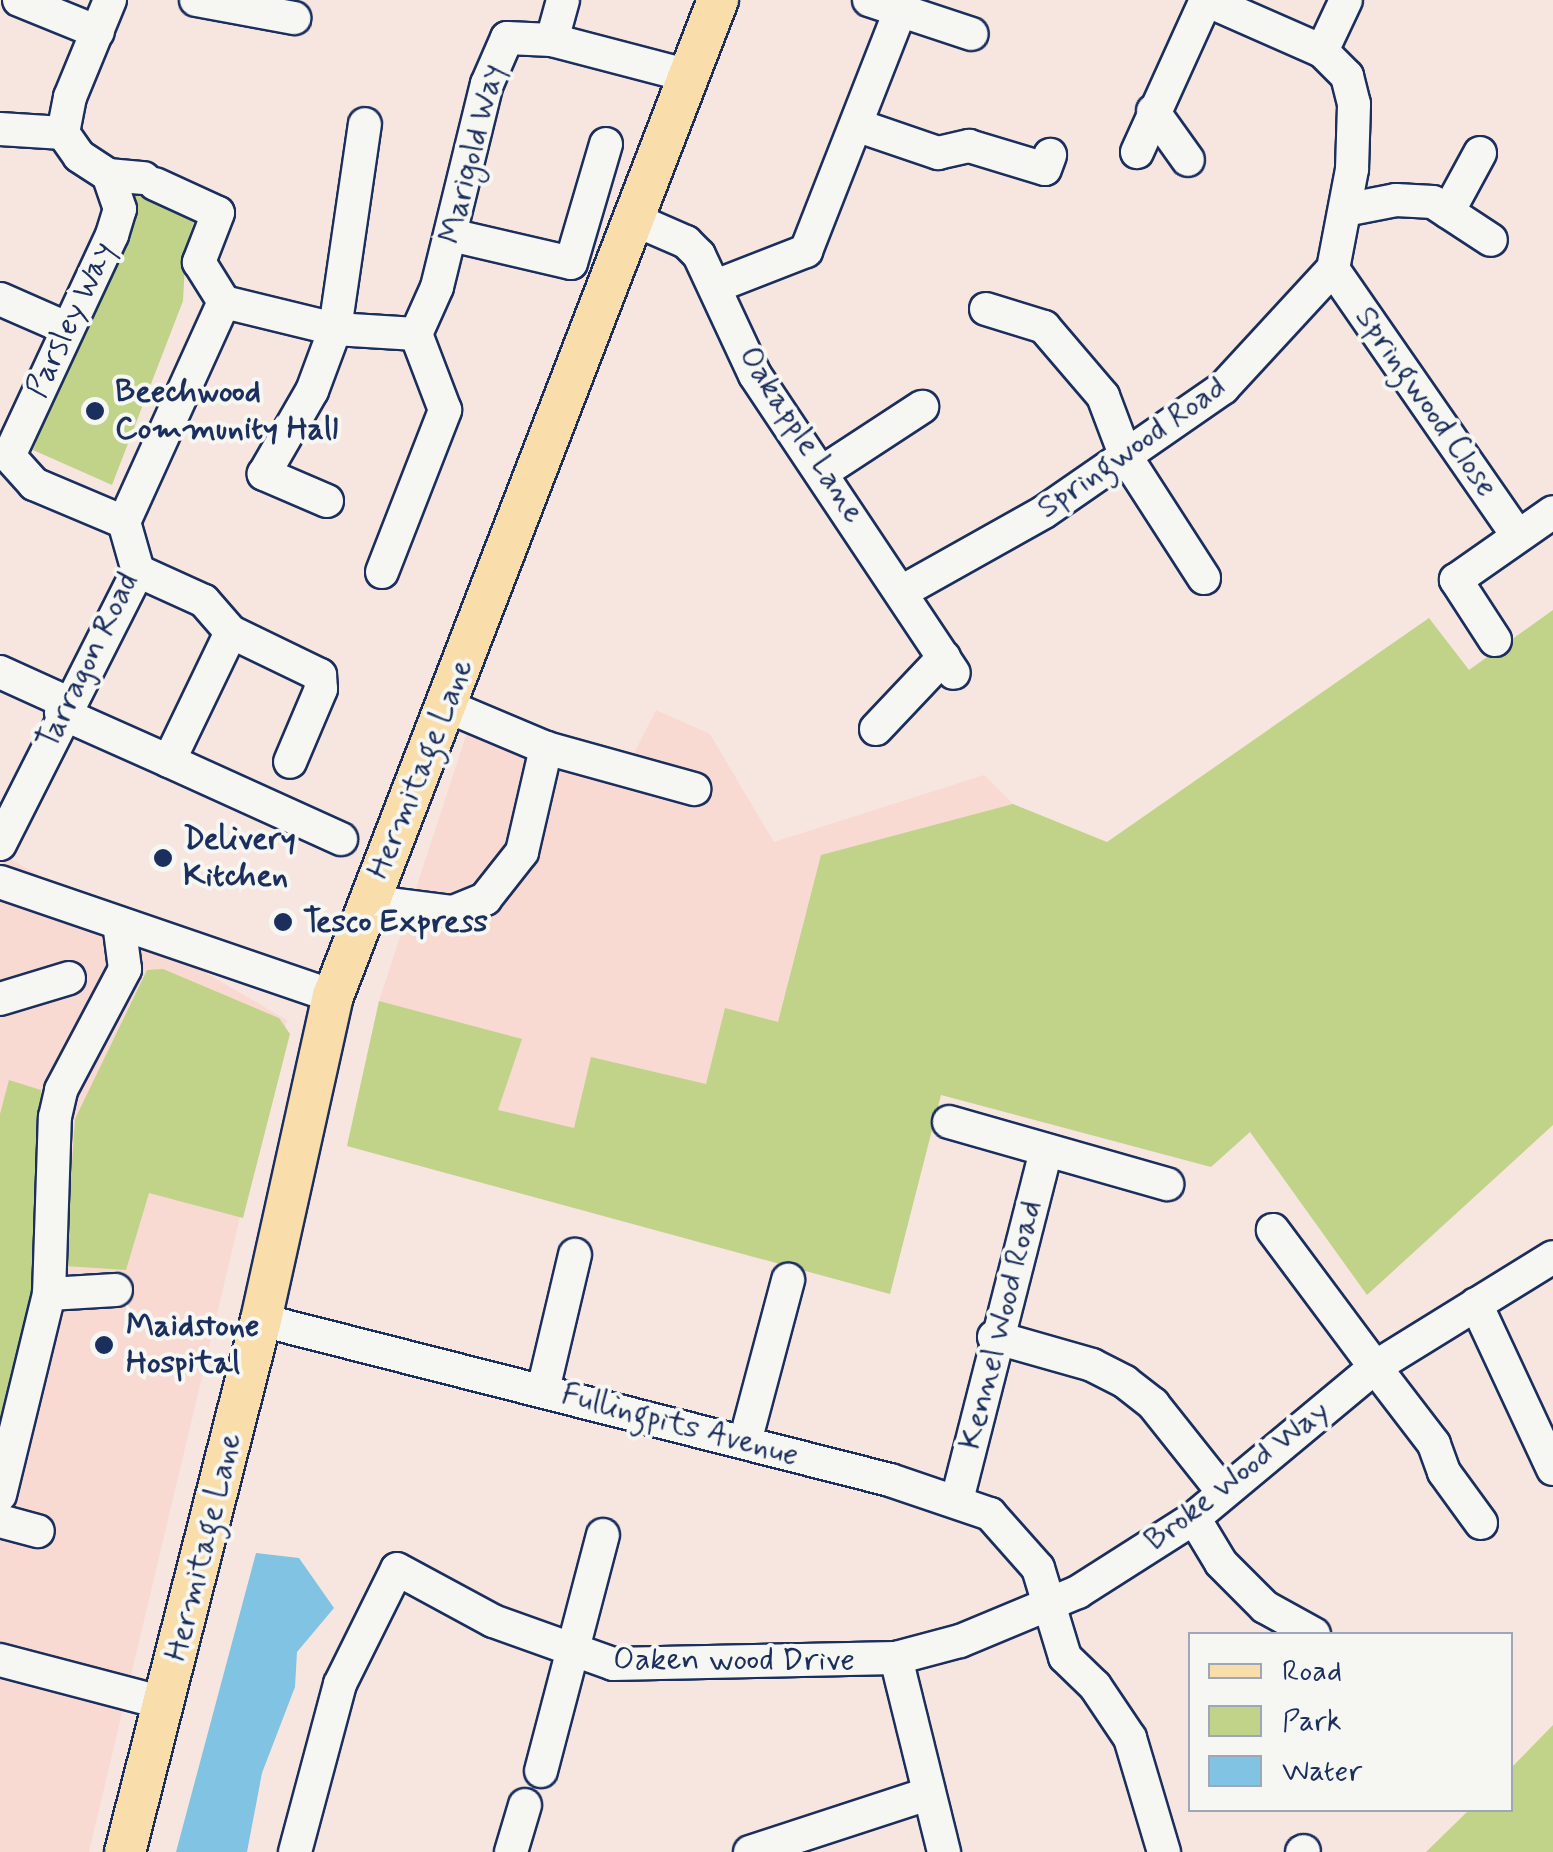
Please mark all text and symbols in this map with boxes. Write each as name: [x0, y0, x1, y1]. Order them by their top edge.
street label: Marigold Way: [431, 58, 513, 250]
street label: Parsley Way: [18, 235, 124, 405]
street label: Springwood Close: [1344, 297, 1508, 507]
street label: Oakapple Lane: [731, 341, 871, 529]
street label: Springwood Road: [1030, 369, 1234, 527]
place label: Beechwood Community Hall: [115, 374, 338, 449]
marker: Beechwood Community Hall: [84, 400, 106, 422]
street label: Tarragon Road: [29, 567, 147, 755]
street label: Hermitage Lane: [359, 652, 483, 886]
place label: Delivery Kitchen: [183, 821, 296, 896]
marker: Delivery Kitchen: [152, 847, 174, 869]
place label: Tesco Express: [303, 903, 489, 941]
marker: Tesco Express: [272, 911, 294, 933]
street label: Kennel Wood Road: [952, 1197, 1050, 1453]
place label: Maidstone Hospital: [126, 1308, 259, 1383]
marker: Maidstone Hospital: [91, 1332, 117, 1358]
street label: Fullingpits Avenue: [554, 1374, 806, 1476]
street label: Broke Wood Way: [1136, 1391, 1338, 1561]
street label: Hermitage Lane: [157, 1428, 251, 1666]
legend: [1188, 1632, 1513, 1812]
street label: Oaken wood Drive: [615, 1641, 853, 1679]
text: Road: [1282, 1652, 1342, 1691]
text: Park: [1282, 1702, 1342, 1741]
text: Water: [1282, 1752, 1362, 1791]

